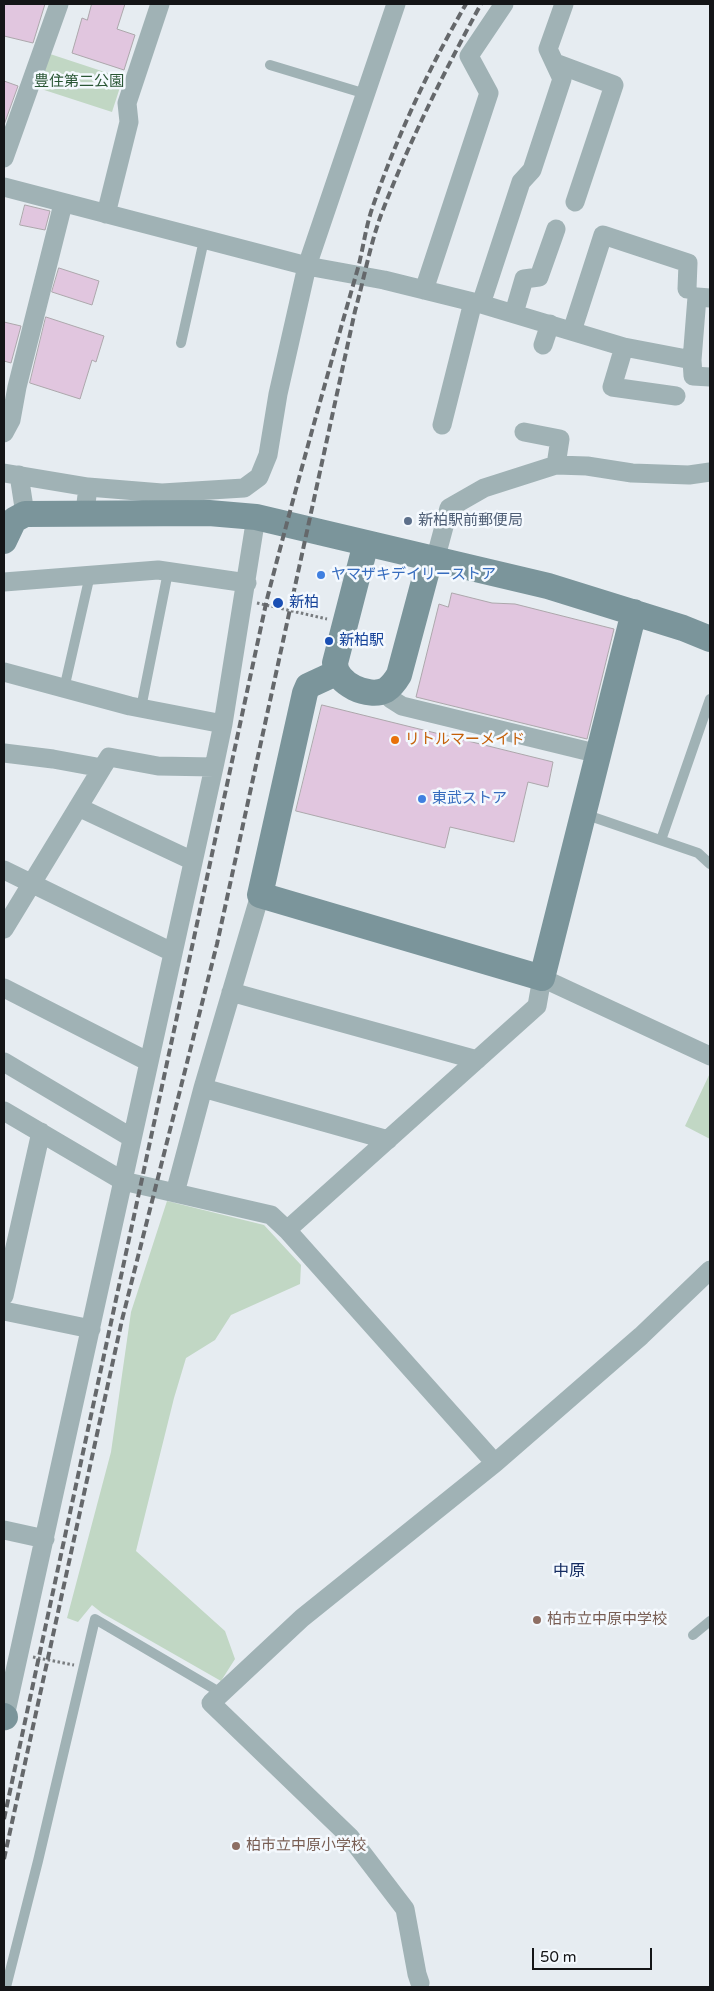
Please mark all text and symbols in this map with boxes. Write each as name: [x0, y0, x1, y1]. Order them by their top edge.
park label: 豊住第二公園: [34, 73, 124, 91]
place label: 新柏駅前郵便局: [418, 512, 523, 530]
marker: 新柏駅前郵便局: [402, 515, 414, 527]
place label: ヤマザキデイリーストア: [331, 566, 496, 584]
marker: ヤマザキデイリーストア: [315, 569, 327, 581]
place label: 新柏: [289, 594, 319, 612]
marker: 新柏: [271, 596, 285, 610]
place label: 新柏駅: [339, 632, 384, 650]
marker: 新柏駅: [323, 635, 335, 647]
place label: リトルマーメイド: [405, 731, 525, 749]
marker: リトルマーメイド: [389, 734, 401, 746]
place label: 東武ストア: [432, 790, 507, 808]
marker: 東武ストア: [416, 793, 428, 805]
district label: 中原: [553, 1562, 585, 1582]
place label: 柏市立中原中学校: [547, 1611, 667, 1629]
marker: 柏市立中原中学校: [531, 1614, 543, 1626]
place label: 柏市立中原小学校: [246, 1837, 366, 1855]
marker: 柏市立中原小学校: [230, 1840, 242, 1852]
scale bar: [534, 1938, 654, 1970]
text: 50 m: [540, 1948, 577, 1966]

